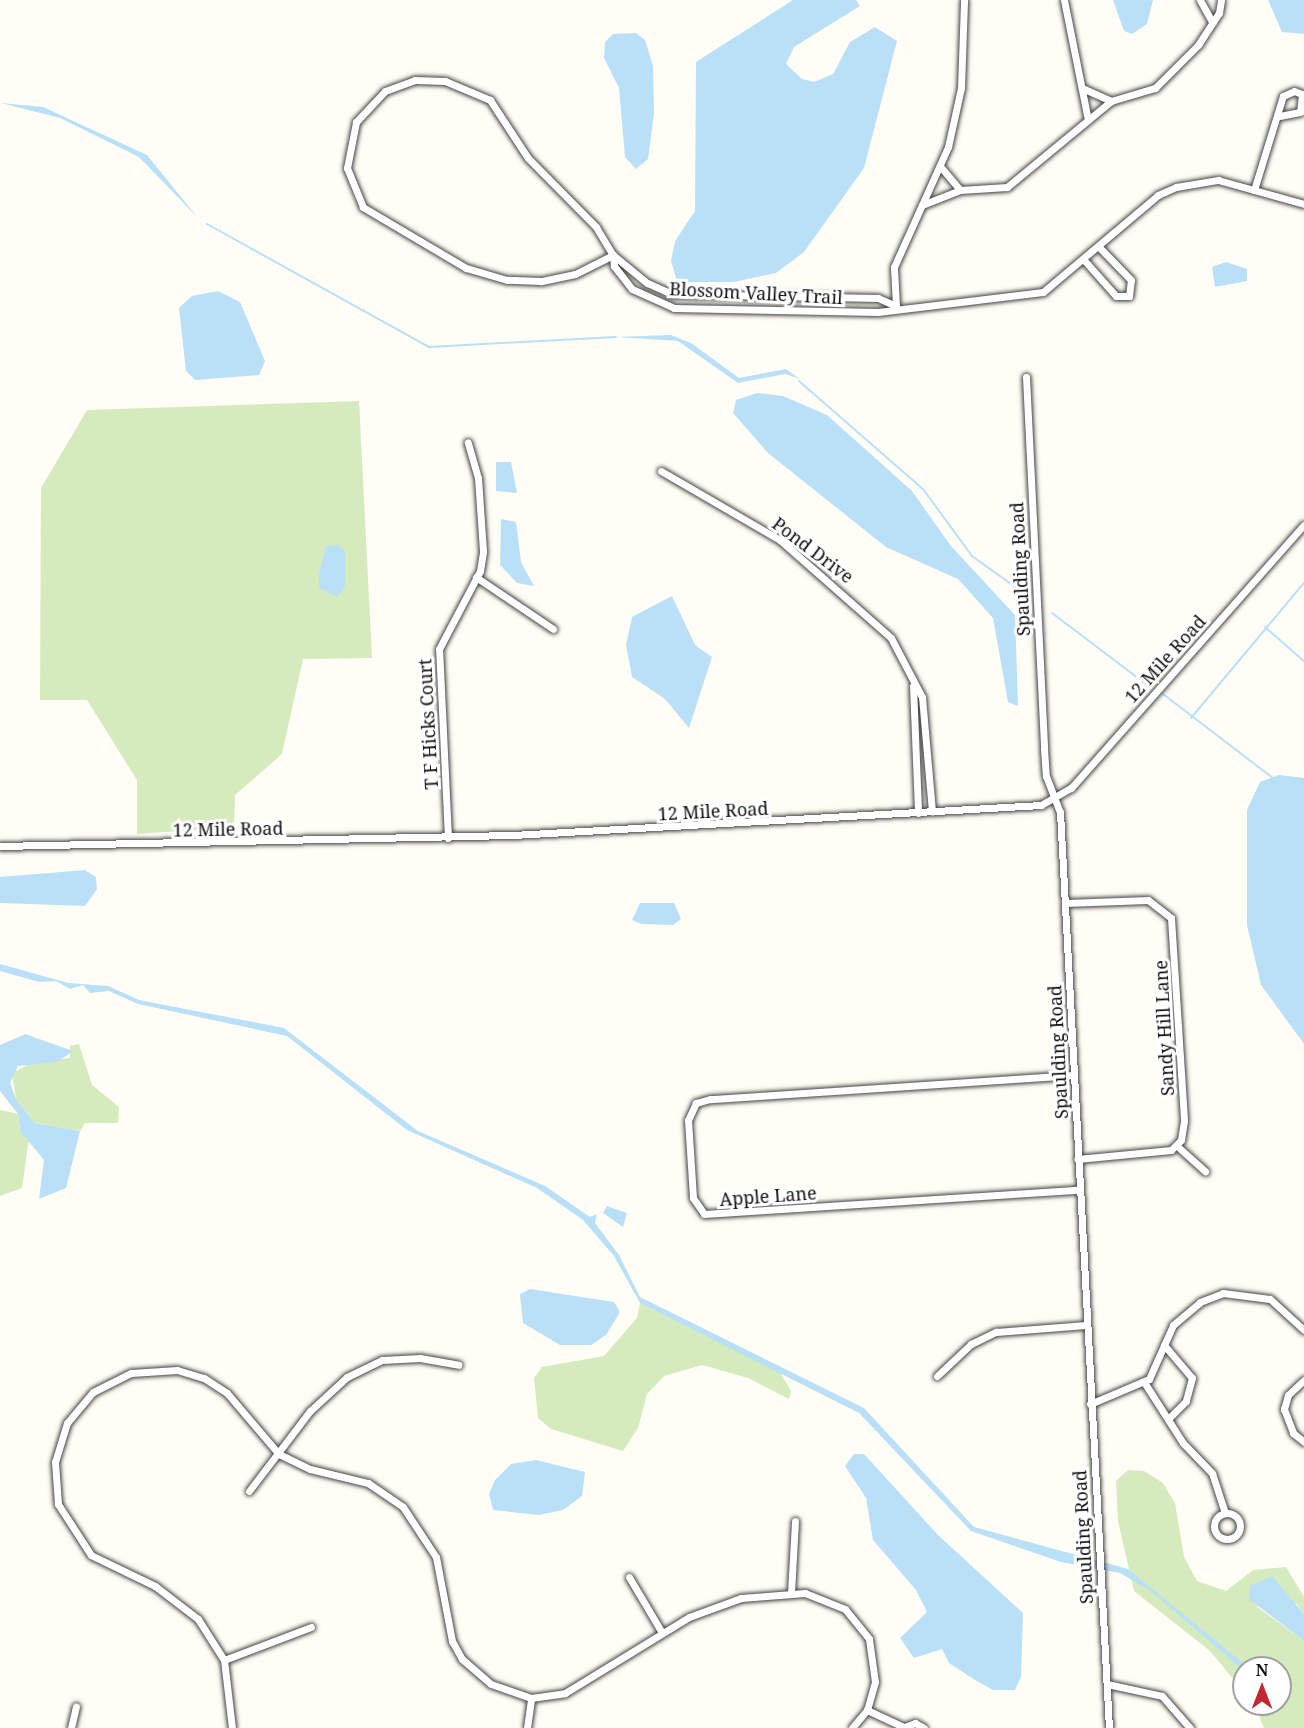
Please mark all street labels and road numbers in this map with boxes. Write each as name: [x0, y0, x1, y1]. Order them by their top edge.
street label: Blossom Valley Trail: [669, 278, 843, 308]
street label: Spaulding Road: [1006, 501, 1034, 637]
street label: Pond Drive: [768, 512, 858, 588]
street label: 12 Mile Road: [1120, 611, 1210, 707]
street label: T F Hicks Court: [414, 658, 442, 790]
street label: 12 Mile Road: [657, 797, 769, 825]
street label: 12 Mile Road: [172, 817, 284, 841]
street label: Sandy Hill Lane: [1150, 960, 1178, 1096]
street label: Spaulding Road: [1044, 984, 1072, 1120]
street label: Apple Lane: [719, 1182, 817, 1210]
street label: Spaulding Road: [1069, 1469, 1097, 1605]

